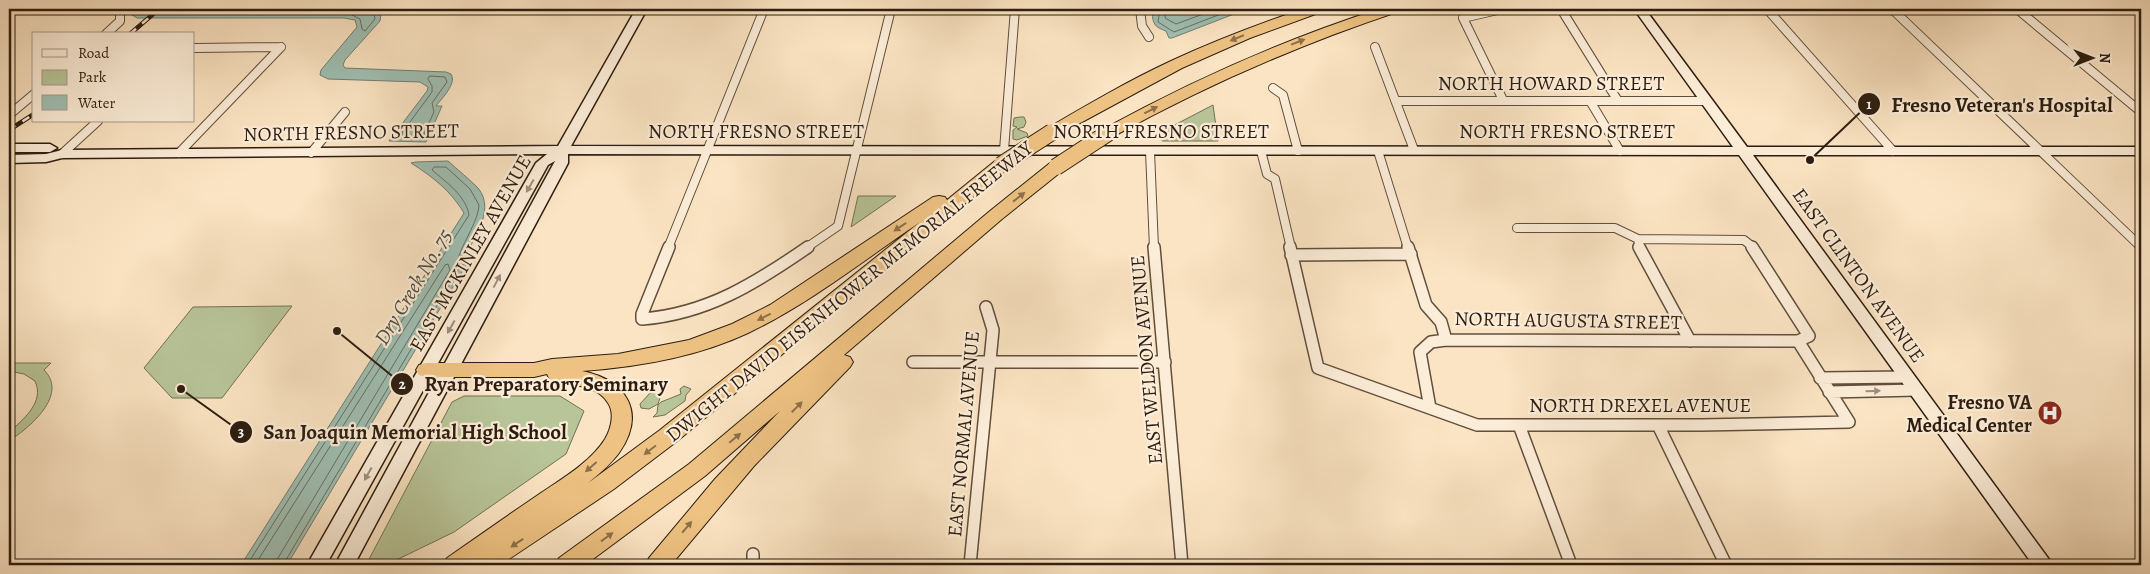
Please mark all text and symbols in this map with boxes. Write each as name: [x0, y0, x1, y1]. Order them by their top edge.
legend: [32, 32, 195, 122]
north arrow: [2068, 32, 2118, 82]
one-way arrow: [1230, 35, 1244, 43]
one-way arrow: [1291, 37, 1305, 45]
text: Road: [78, 43, 110, 63]
text: N: [2095, 53, 2114, 63]
text: Park: [78, 67, 107, 87]
street label: NORTH HOWARD STREET: [1438, 70, 1664, 97]
callout: Fresno Veteran's Hospital: [1856, 86, 2123, 122]
text: Fresno Veteran's Hospital: [1891, 91, 2113, 119]
text: Water: [77, 93, 115, 113]
text: 1: [1866, 94, 1872, 114]
one-way arrow: [1143, 106, 1158, 114]
street label: NORTH FRESNO STREET: [243, 117, 459, 148]
street label: NORTH FRESNO STREET: [648, 118, 864, 145]
street label: NORTH FRESNO STREET: [1053, 118, 1269, 145]
street label: NORTH FRESNO STREET: [1459, 118, 1675, 145]
street label: DWIGHT DAVID EISENHOWER MEMORIAL FREEWAY: [660, 134, 1039, 448]
street label: EAST MCKINLEY AVENUE: [403, 150, 538, 356]
one-way arrow: [526, 179, 535, 192]
street label: EAST CLINTON AVENUE: [1786, 182, 1931, 368]
one-way arrow: [1012, 191, 1025, 202]
one-way arrow: [893, 222, 906, 232]
water label: Dry Creek No. 75: [367, 224, 459, 350]
street label: EAST WELDON AVENUE: [1124, 254, 1169, 466]
one-way arrow: [493, 274, 502, 288]
street label: NORTH AUGUSTA STREET: [1454, 305, 1682, 336]
one-way arrow: [757, 313, 771, 321]
one-way arrow: [446, 321, 455, 334]
street label: EAST NORMAL AVENUE: [941, 330, 986, 538]
callout: Ryan Preparatory Seminary: [390, 366, 678, 402]
text: Ryan Preparatory Seminary: [424, 370, 669, 398]
text: 2: [398, 374, 406, 394]
one-way arrow: [1865, 387, 1881, 395]
place label: Fresno VA Medical Center: [1906, 389, 2032, 439]
street label: NORTH DREXEL AVENUE: [1529, 392, 1751, 419]
hospital icon: Fresno VA Medical Center: [2037, 400, 2063, 426]
one-way arrow: [790, 401, 802, 413]
callout: San Joaquin Memorial High School: [229, 414, 577, 450]
text: San Joaquin Memorial High School: [263, 418, 567, 446]
text: 3: [238, 422, 244, 442]
one-way arrow: [729, 432, 741, 444]
one-way arrow: [644, 444, 657, 455]
one-way arrow: [585, 462, 598, 473]
one-way arrow: [364, 467, 373, 481]
one-way arrow: [682, 521, 693, 534]
one-way arrow: [600, 532, 613, 542]
one-way arrow: [511, 538, 524, 547]

